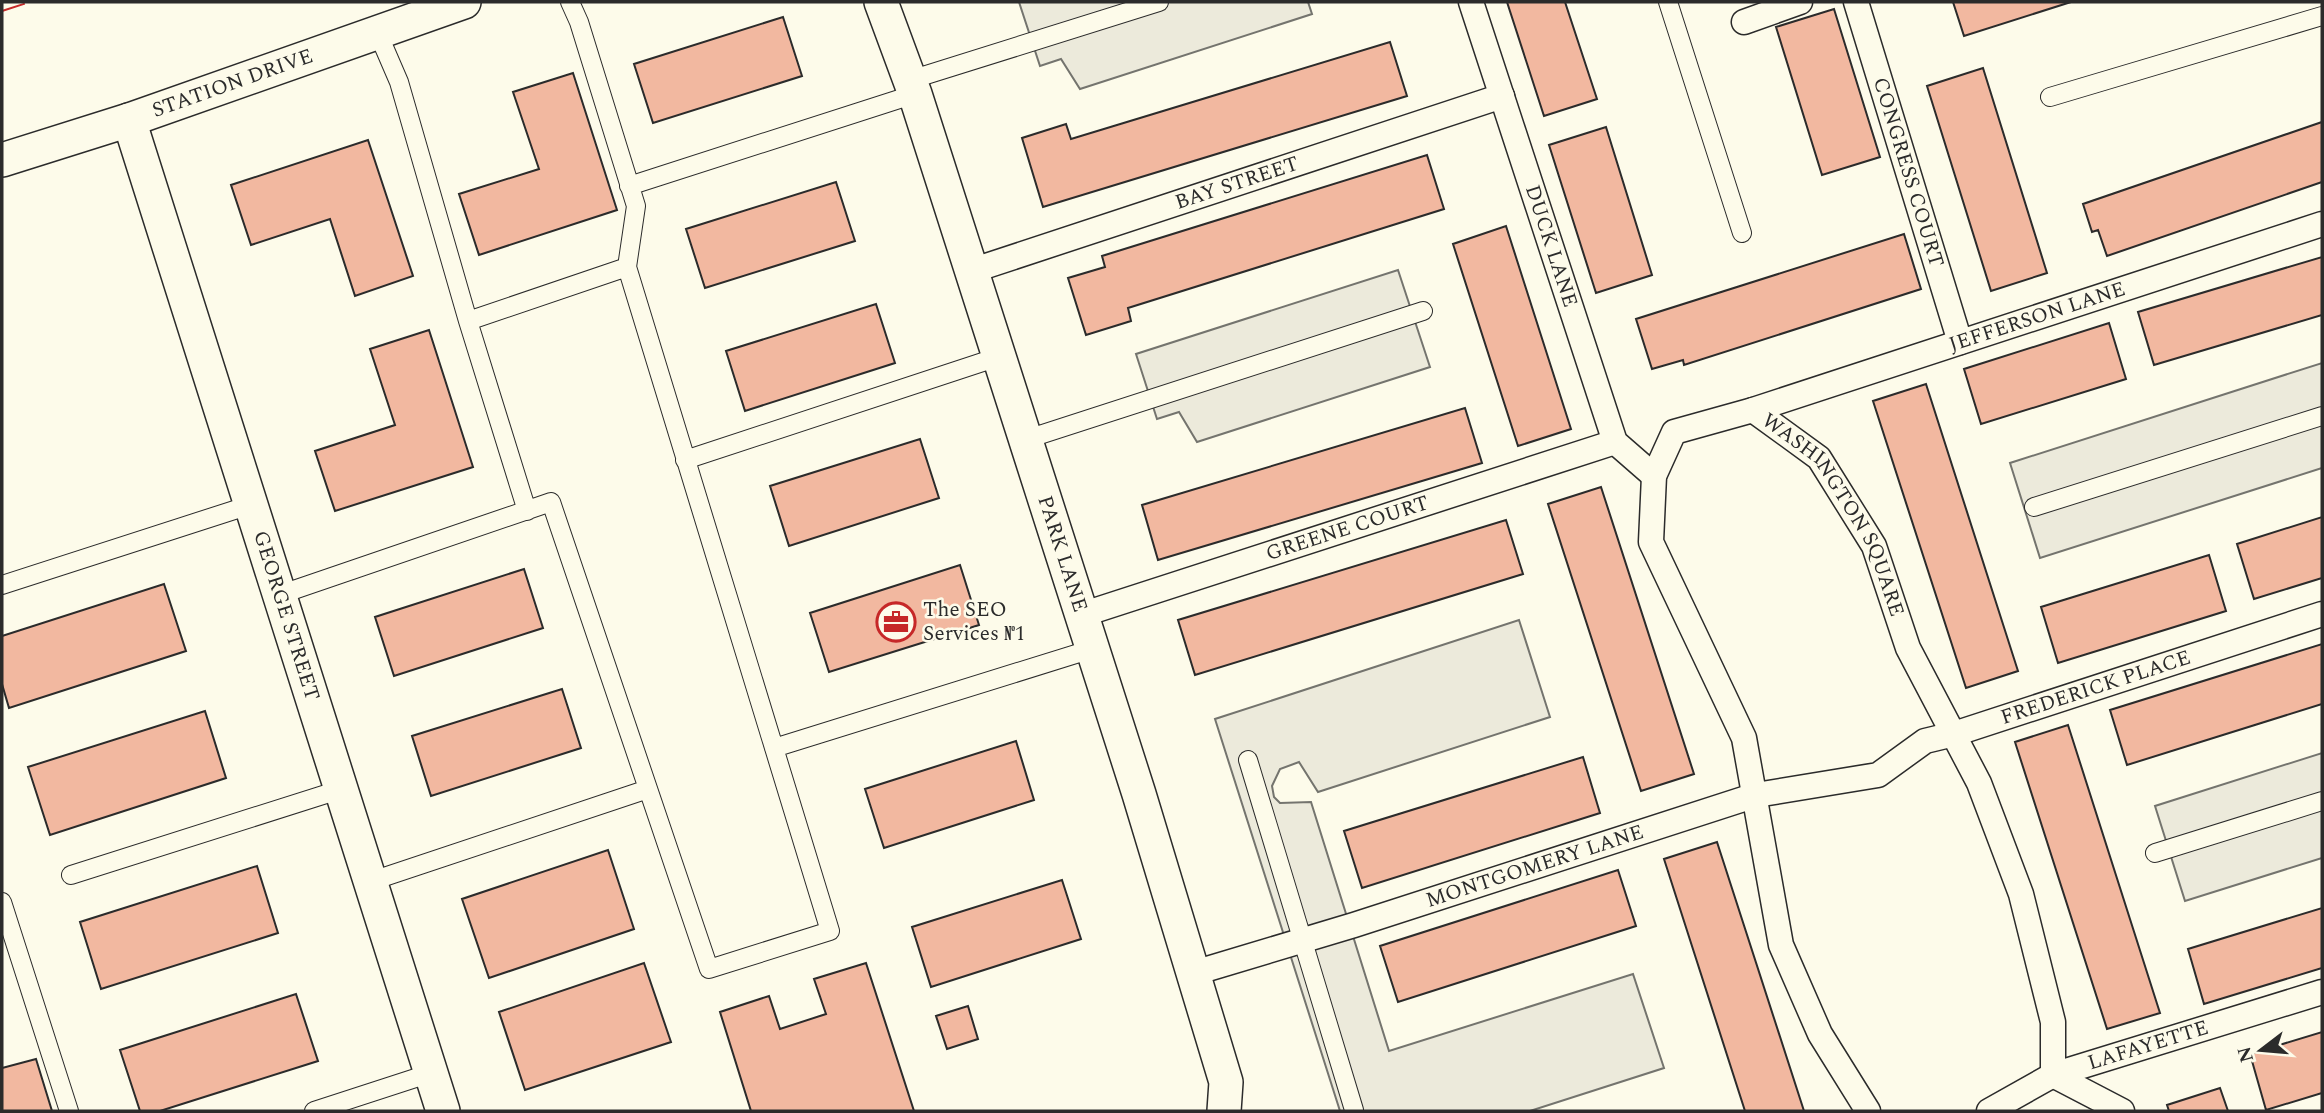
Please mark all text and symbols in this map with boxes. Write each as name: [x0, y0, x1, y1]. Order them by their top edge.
street label: STATION DRIVE: [148, 40, 318, 127]
street label: CONGRESS COURT: [1864, 73, 1952, 271]
street label: BAY STREET: [1171, 148, 1303, 219]
street label: DUCK LANE: [1516, 181, 1586, 312]
street label: JEFFERSON LANE: [1945, 273, 2130, 361]
street label: WASHINGTON SQUARE: [1755, 405, 1913, 621]
street label: GREENE COURT: [1262, 487, 1433, 570]
street label: PARK LANE: [1029, 492, 1096, 616]
street label: GEORGE STREET: [244, 527, 328, 705]
place label: The SEO Services №1: [923, 594, 1025, 650]
office icon: The SEO Services №1: [875, 601, 917, 643]
street label: FREDERICK PLACE: [1996, 642, 2195, 734]
street label: MONTGOMERY LANE: [1422, 816, 1648, 917]
street label: LAFAYETTE: [2084, 1012, 2212, 1079]
north arrow: [2226, 1015, 2296, 1085]
text: N: [2230, 1043, 2262, 1066]

